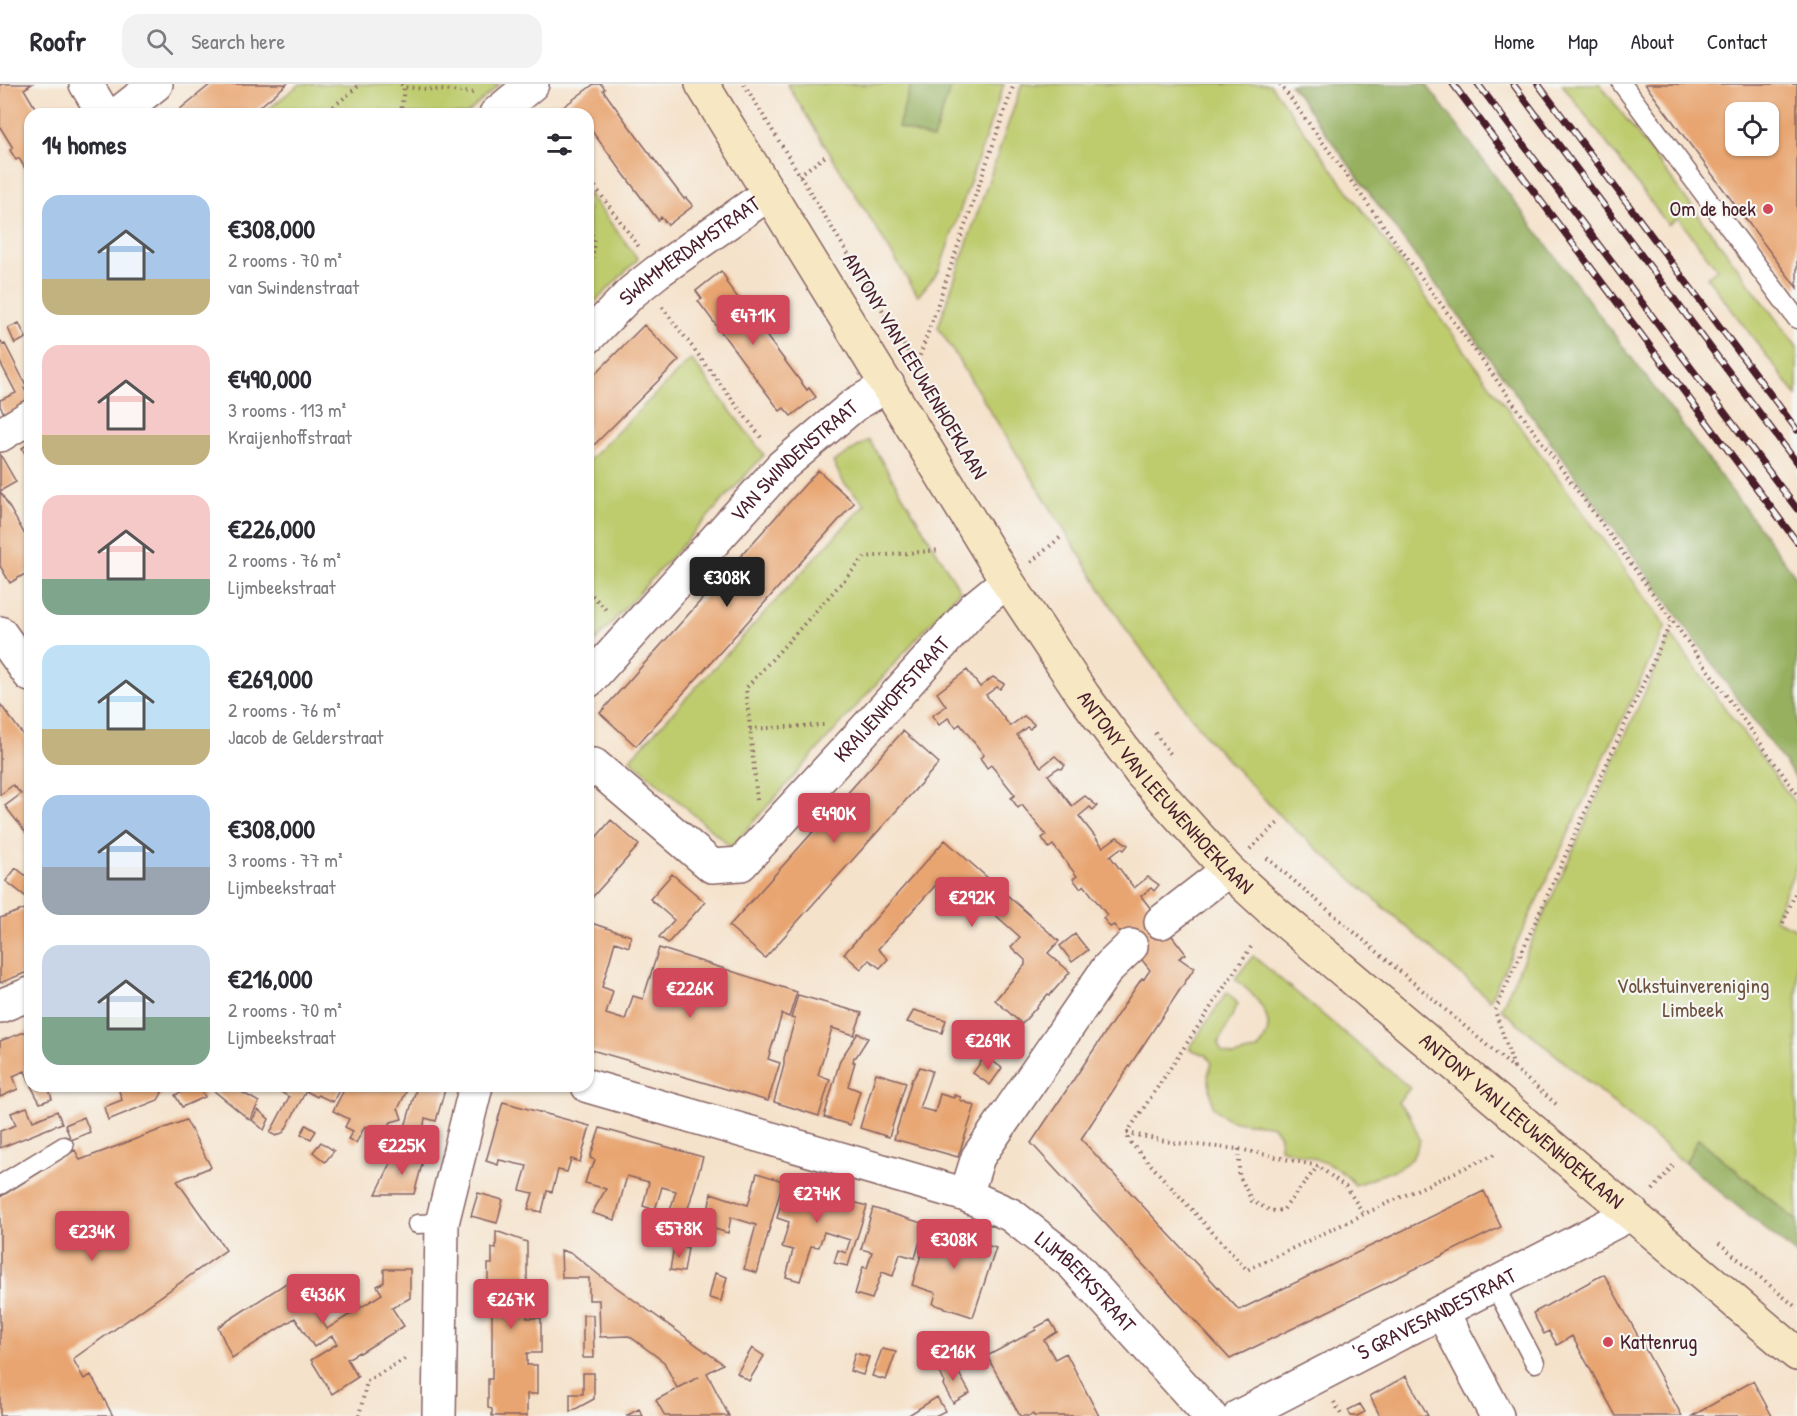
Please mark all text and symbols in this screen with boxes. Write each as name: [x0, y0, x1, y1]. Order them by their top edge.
search box: [122, 14, 542, 68]
text: Roofr: [30, 22, 86, 60]
icon: search: [143, 25, 176, 58]
text: Search here: [191, 26, 285, 56]
text: Home: [1494, 27, 1535, 56]
text: Map: [1568, 27, 1598, 56]
text: About: [1631, 27, 1674, 56]
text: Contact: [1707, 27, 1767, 56]
map controls: [1725, 102, 1779, 156]
button: locate: [1725, 102, 1779, 156]
text: 14 homes: [42, 127, 127, 162]
icon: filters: [543, 128, 576, 161]
street label: SWAMMERDAMSTRAAT: [612, 188, 767, 311]
place label: Om de hoek: [1669, 194, 1756, 223]
marker: Om de hoek: [1761, 202, 1775, 216]
text: €308,000: [228, 211, 315, 246]
icon: home: [90, 219, 162, 291]
text: 2 rooms · 70 m²: [228, 246, 342, 273]
street label: ANTONY VAN LEEUWENHOEKLAAN: [836, 247, 995, 484]
text: van Swindenstraat: [228, 273, 359, 300]
pin: €471K: [711, 295, 795, 346]
text: €471K: [731, 301, 775, 328]
text: €490,000: [228, 361, 312, 396]
icon: home: [90, 369, 162, 441]
street label: VAN SWINDENSTRAAT: [723, 392, 865, 528]
text: 3 rooms · 113 m²: [228, 396, 346, 423]
text: Kraijenhoffstraat: [228, 423, 352, 450]
text: €226,000: [228, 511, 315, 546]
icon: home: [90, 519, 162, 591]
text: 2 rooms · 76 m²: [228, 546, 341, 573]
pin: €308K: [685, 557, 769, 608]
text: €308K: [704, 563, 750, 590]
text: Lijmbeekstraat: [228, 573, 336, 600]
street label: KRAIJENHOFFSTRAAT: [827, 629, 957, 768]
text: €269,000: [228, 661, 313, 696]
icon: home: [90, 669, 162, 741]
street label: ANTONY VAN LEEUWENHOEKLAAN: [1071, 685, 1260, 900]
text: 2 rooms · 76 m²: [228, 696, 341, 723]
text: Jacob de Gelderstraat: [228, 723, 383, 750]
pin: €490K: [792, 793, 876, 844]
text: €490K: [812, 799, 856, 826]
text: €308,000: [228, 811, 315, 846]
icon: home: [90, 819, 162, 891]
text: 3 rooms · 77 m²: [228, 846, 342, 873]
text: Lijmbeekstraat: [228, 873, 336, 900]
pin: €292K: [930, 877, 1014, 928]
text: €292K: [949, 883, 995, 910]
text: €216,000: [228, 961, 313, 996]
pin: €226K: [648, 968, 732, 1019]
icon: home: [90, 969, 162, 1041]
park label: Volkstuinvereniging Limbeek: [1617, 971, 1769, 1024]
text: €226K: [667, 974, 713, 1001]
text: 2 rooms · 70 m²: [228, 996, 342, 1023]
pin: €269K: [946, 1020, 1030, 1071]
text: Lijmbeekstraat: [228, 1023, 336, 1050]
text: €269K: [966, 1026, 1010, 1053]
street label: ANTONY VAN LEEUWENHOEKLAAN: [1414, 1026, 1630, 1215]
pin: €225K: [360, 1125, 444, 1176]
text: €225K: [378, 1131, 426, 1158]
pin: €274K: [775, 1173, 859, 1224]
text: €274K: [794, 1179, 840, 1206]
pin: €578K: [637, 1208, 721, 1259]
pin: €234K: [50, 1211, 134, 1262]
text: €578K: [655, 1214, 703, 1241]
text: €234K: [69, 1217, 115, 1244]
pin: €308K: [912, 1219, 996, 1270]
street label: LIJMBEEKSTRAAT: [1029, 1224, 1144, 1339]
text: €308K: [931, 1225, 977, 1252]
street label: 'S GRAVESANDESTRAAT: [1349, 1260, 1522, 1368]
pin: €436K: [281, 1274, 365, 1325]
pin: €267K: [469, 1279, 553, 1330]
text: €436K: [301, 1280, 345, 1307]
text: €267K: [487, 1285, 535, 1312]
place label: Kattenrug: [1620, 1327, 1697, 1356]
pin: €216K: [911, 1331, 995, 1382]
marker: Kattenrug: [1601, 1335, 1615, 1349]
text: €216K: [931, 1337, 975, 1364]

